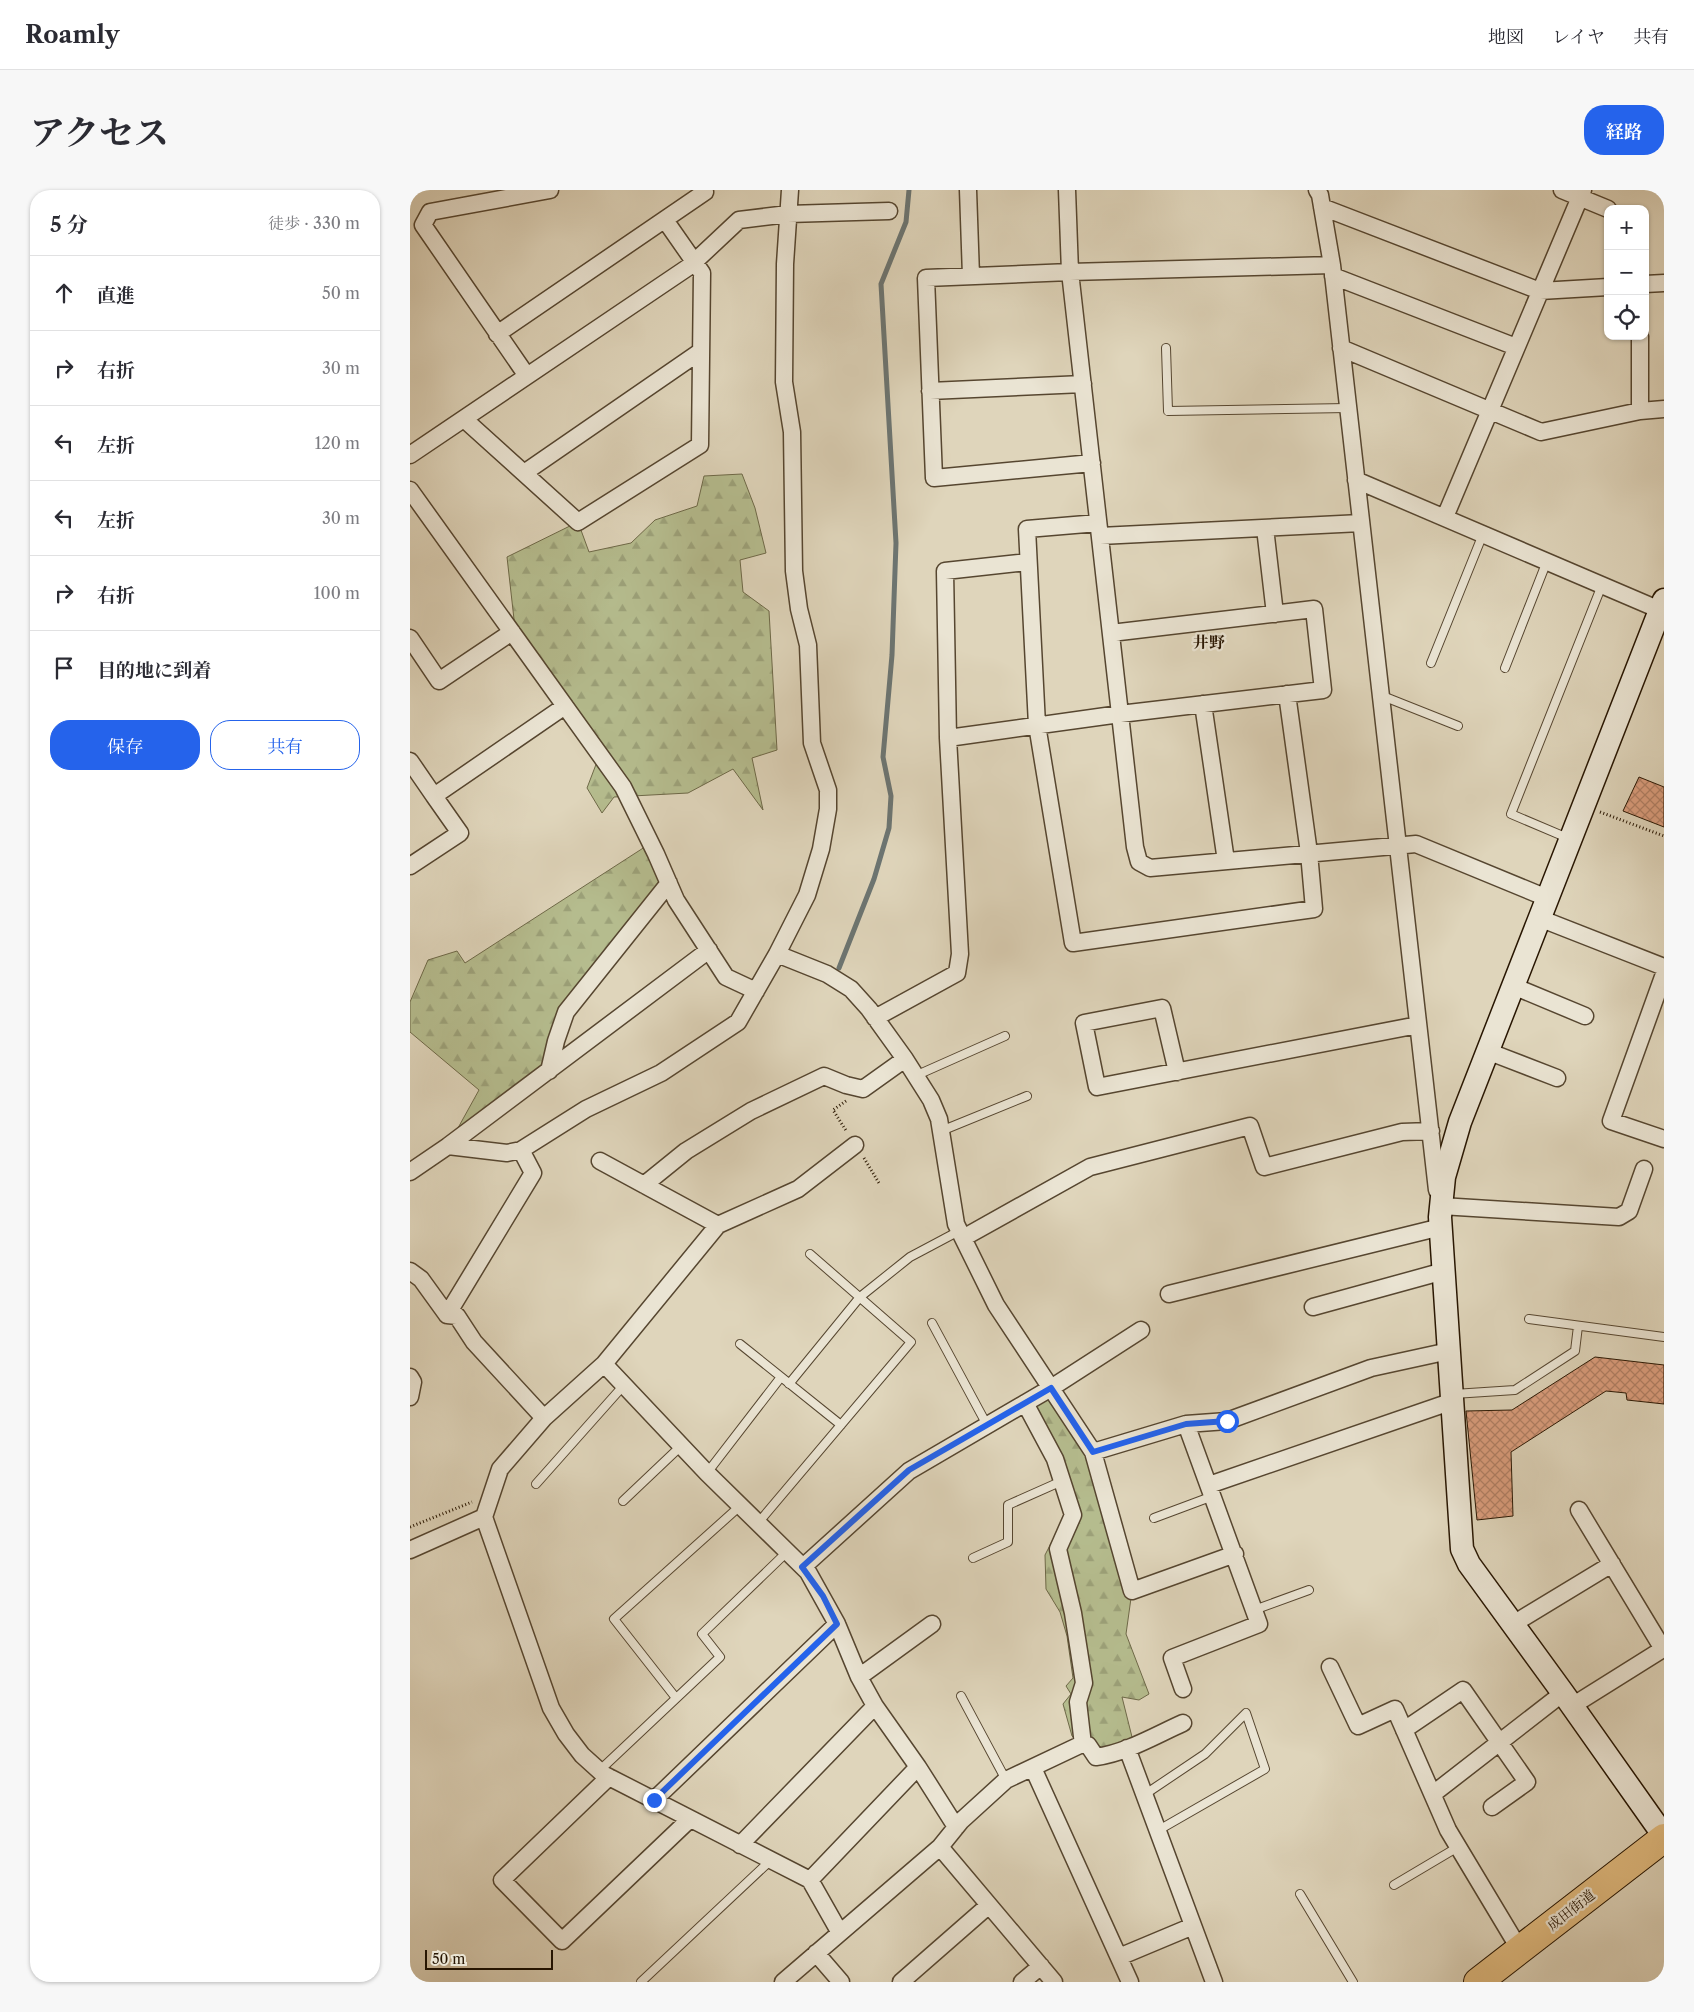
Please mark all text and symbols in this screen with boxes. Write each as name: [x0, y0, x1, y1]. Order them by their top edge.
text: Roamly: [25, 20, 119, 49]
text: 地図: [1488, 26, 1524, 48]
text: レイヤ: [1552, 26, 1605, 48]
text: 共有: [1633, 26, 1669, 48]
button: 経路: [1584, 105, 1664, 155]
text: アクセス: [30, 111, 169, 154]
map controls: [1604, 205, 1649, 340]
button: +: [1604, 205, 1649, 250]
text: 5 分: [50, 212, 88, 237]
text: 徒歩 · 330 m: [268, 213, 360, 233]
button: −: [1604, 250, 1649, 295]
icon: ahead: [50, 279, 78, 307]
text: 50 m: [322, 283, 360, 303]
text: 直進: [97, 284, 135, 307]
button: locate: [1604, 295, 1649, 340]
icon: right: [50, 354, 78, 382]
text: 30 m: [322, 358, 360, 378]
text: 右折: [97, 359, 135, 382]
icon: left: [50, 429, 78, 457]
text: 120 m: [315, 433, 360, 453]
text: 左折: [97, 434, 135, 457]
icon: left: [50, 504, 78, 532]
text: 30 m: [322, 508, 360, 528]
text: 左折: [97, 509, 135, 532]
icon: right: [50, 579, 78, 607]
text: 100 m: [314, 583, 360, 603]
text: 右折: [97, 584, 135, 607]
district label: 井野: [1193, 632, 1225, 652]
icon: arrive: [50, 654, 78, 682]
text: 目的地に到着: [97, 659, 211, 682]
button: 保存: [50, 720, 200, 770]
button: 共有: [210, 720, 360, 770]
route start: [1216, 1410, 1239, 1433]
route end: [643, 1789, 666, 1812]
street label: 成田街道: [1543, 1886, 1599, 1934]
scale bar: [425, 1947, 552, 1970]
text: 50 m: [432, 1950, 465, 1968]

